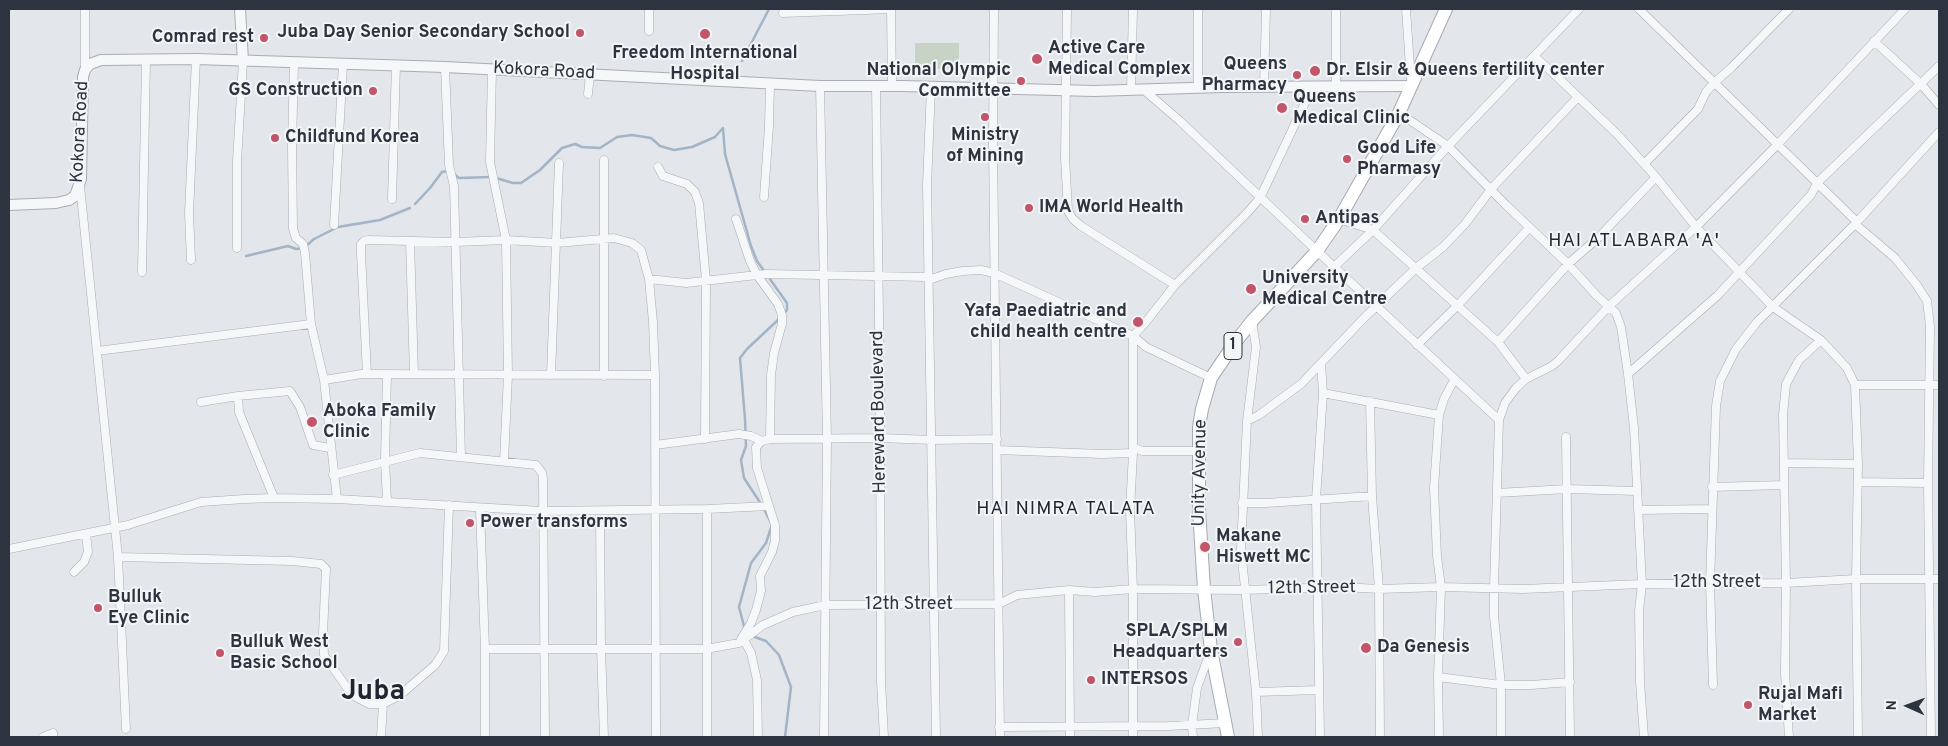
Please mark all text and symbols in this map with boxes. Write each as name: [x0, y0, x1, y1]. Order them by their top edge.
place label: Juba Day Senior Secondary School: [277, 22, 570, 44]
place label: Comrad rest: [152, 27, 254, 49]
marker: Juba Day Senior Secondary School: [574, 27, 586, 39]
marker: Freedom International Hospital: [698, 27, 712, 41]
marker: Comrad rest: [258, 32, 270, 44]
place label: Active Care Medical Complex: [1048, 38, 1191, 80]
place label: Freedom International Hospital: [612, 43, 798, 86]
marker: Active Care Medical Complex: [1030, 52, 1044, 66]
place label: Queens Pharmacy: [1202, 54, 1287, 96]
street label: Kokora Road: [492, 59, 596, 85]
place label: National Olympic Committee: [866, 60, 1011, 102]
place label: Dr. Elsir & Queens fertility center: [1326, 60, 1604, 82]
marker: Dr. Elsir & Queens fertility center: [1308, 64, 1322, 78]
marker: Queens Pharmacy: [1291, 69, 1303, 81]
marker: National Olympic Committee: [1015, 75, 1027, 87]
street label: Kokora Road: [68, 80, 94, 184]
place label: GS Construction: [228, 80, 363, 102]
marker: GS Construction: [367, 85, 379, 97]
place label: Queens Medical Clinic: [1293, 87, 1410, 130]
marker: Queens Medical Clinic: [1275, 101, 1289, 115]
marker: Ministry of Mining: [979, 111, 991, 123]
place label: Ministry of Mining: [946, 125, 1024, 168]
place label: Childfund Korea: [285, 127, 419, 149]
marker: Childfund Korea: [269, 132, 281, 144]
place label: Good Life Pharmasy: [1357, 138, 1441, 180]
marker: Good Life Pharmasy: [1341, 153, 1353, 165]
place label: IMA World Health: [1039, 197, 1184, 219]
marker: IMA World Health: [1023, 202, 1035, 214]
place label: Antipas: [1315, 208, 1379, 230]
marker: Antipas: [1299, 213, 1311, 225]
district label: HAI ATLABARA 'A': [1546, 231, 1722, 253]
place label: University Medical Centre: [1262, 268, 1387, 310]
marker: University Medical Centre: [1244, 282, 1258, 296]
place label: Yafa Paediatric and child health centre: [964, 301, 1127, 344]
marker: Yafa Paediatric and child health centre: [1131, 315, 1145, 329]
street label: Hereward Boulevard: [868, 330, 892, 494]
road number: 1: [1224, 332, 1242, 360]
place label: Aboka Family Clinic: [323, 401, 436, 444]
marker: Aboka Family Clinic: [305, 415, 319, 429]
street label: Unity Avenue: [1189, 419, 1213, 527]
district label: HAI NIMRA TALATA: [974, 499, 1158, 521]
place label: Power transforms: [480, 512, 628, 534]
marker: Power transforms: [464, 517, 476, 529]
place label: Makane Hiswett MC: [1216, 526, 1311, 568]
marker: Makane Hiswett MC: [1198, 540, 1212, 554]
street label: 12th Street: [1673, 572, 1761, 594]
street label: 12th Street: [1268, 577, 1356, 601]
place label: Bulluk Eye Clinic: [108, 587, 190, 630]
street label: 12th Street: [865, 594, 953, 616]
marker: Bulluk Eye Clinic: [92, 602, 104, 614]
place label: SPLA/SPLM Headquarters: [1113, 621, 1228, 664]
place label: Bulluk West Basic School: [230, 632, 338, 674]
marker: SPLA/SPLM Headquarters: [1232, 636, 1244, 648]
place label: Da Genesis: [1377, 637, 1470, 659]
marker: Da Genesis: [1359, 641, 1373, 655]
marker: Bulluk West Basic School: [214, 647, 226, 659]
place label: INTERSOS: [1101, 669, 1188, 691]
marker: INTERSOS: [1085, 674, 1097, 686]
district label: Juba: [341, 676, 405, 710]
north arrow: [1883, 681, 1933, 731]
place label: Rujal Mafi Market: [1758, 684, 1843, 726]
marker: Rujal Mafi Market: [1742, 699, 1754, 711]
text: N: [1884, 700, 1901, 711]

